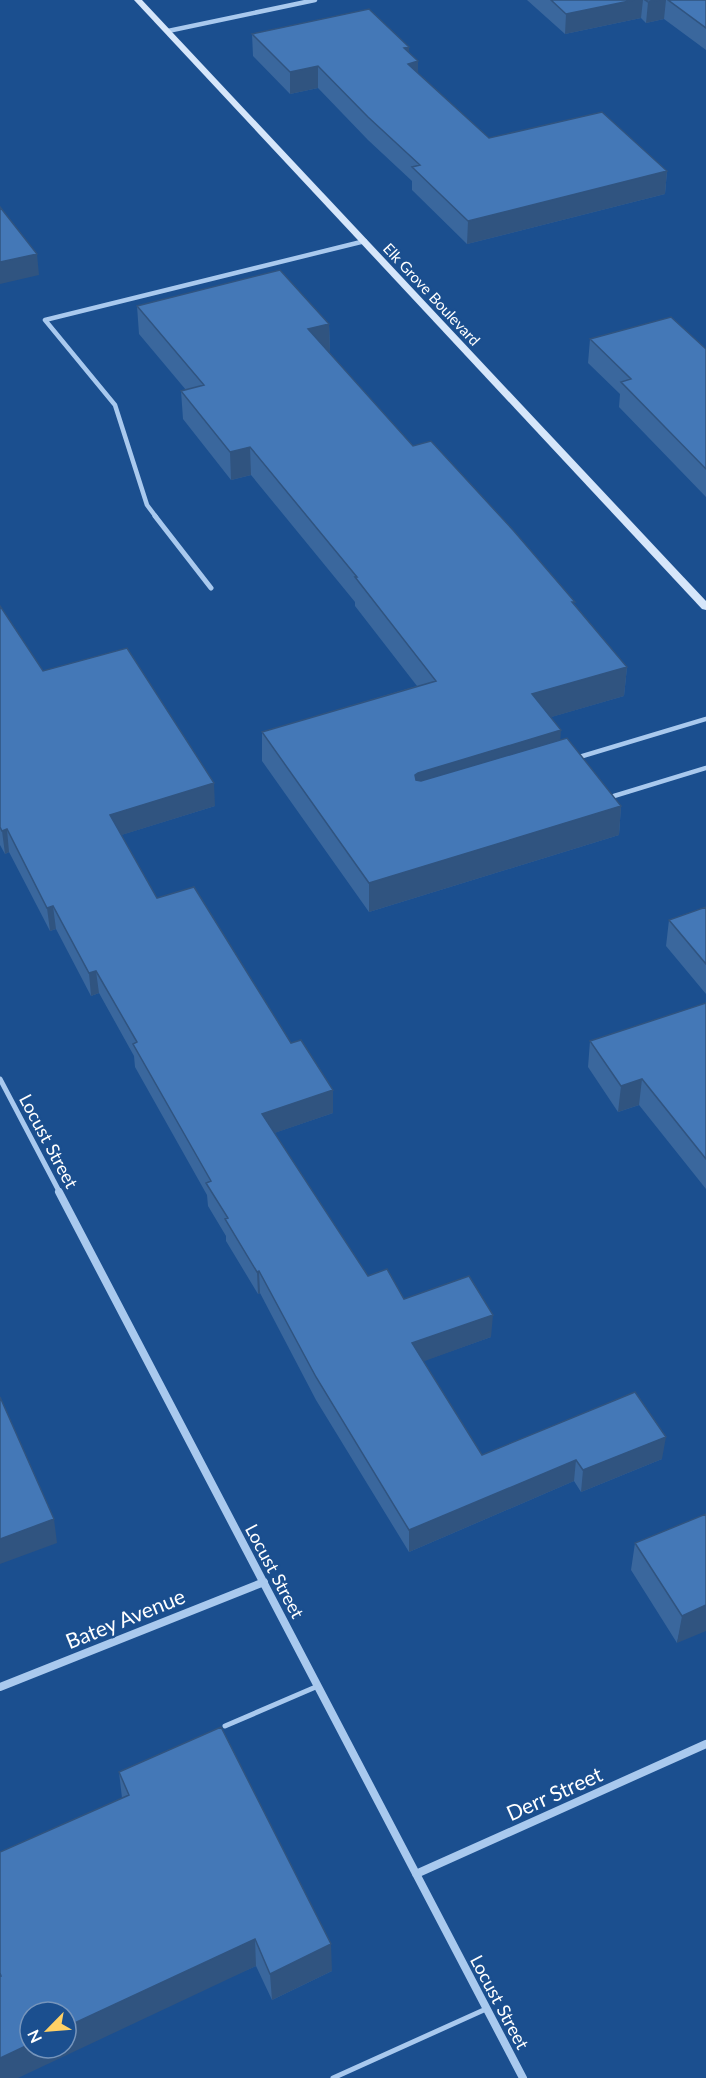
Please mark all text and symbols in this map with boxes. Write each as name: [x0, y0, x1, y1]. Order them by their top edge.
street label: Elk Grove Boulevard: [380, 239, 484, 349]
street label: Locust Street: [15, 1090, 83, 1192]
street label: Locust Street: [241, 1520, 309, 1622]
street label: Batey Avenue: [62, 1583, 188, 1653]
street label: Derr Street: [502, 1761, 606, 1825]
street label: Locust Street: [466, 1951, 534, 2053]
north arrow: [18, 2000, 78, 2060]
text: N: [23, 2027, 45, 2046]

